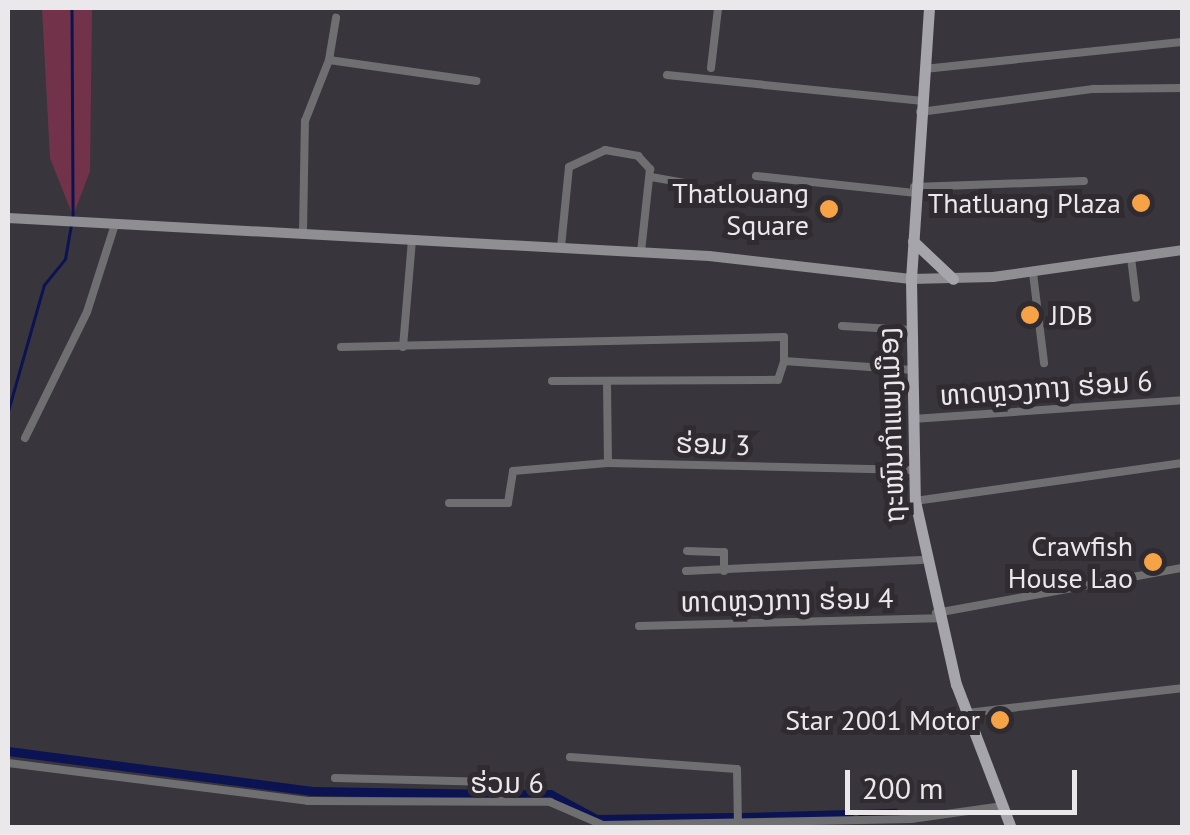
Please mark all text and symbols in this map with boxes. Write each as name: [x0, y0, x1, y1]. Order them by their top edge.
place label: Thatlouang Square: [672, 176, 809, 242]
place label: Thatluang Plaza: [928, 186, 1121, 220]
marker: Thatluang Plaza: [1130, 192, 1152, 214]
marker: Thatlouang Square: [818, 198, 840, 220]
place label: JDB: [1050, 298, 1093, 332]
marker: JDB: [1019, 304, 1041, 326]
street label: ຖະໜົນກຳແພງເມືອງ: [871, 326, 911, 524]
street label: ທາດຫຼວງກາງ ຮ່ອມ 6: [939, 364, 1153, 412]
street label: ຮ່ອມ 3: [675, 426, 751, 462]
place label: Crawfish House Lao: [1008, 529, 1133, 595]
marker: Crawfish House Lao: [1142, 551, 1164, 573]
street label: ທາດຫຼວງກາງ ຮ່ອມ 4: [680, 581, 894, 619]
place label: Star 2001 Motor: [785, 703, 980, 737]
marker: Star 2001 Motor: [989, 709, 1011, 731]
scale bar: [850, 750, 1082, 812]
street label: ຮ່ວມ 6: [470, 766, 544, 800]
text: 200 m: [862, 768, 943, 807]

